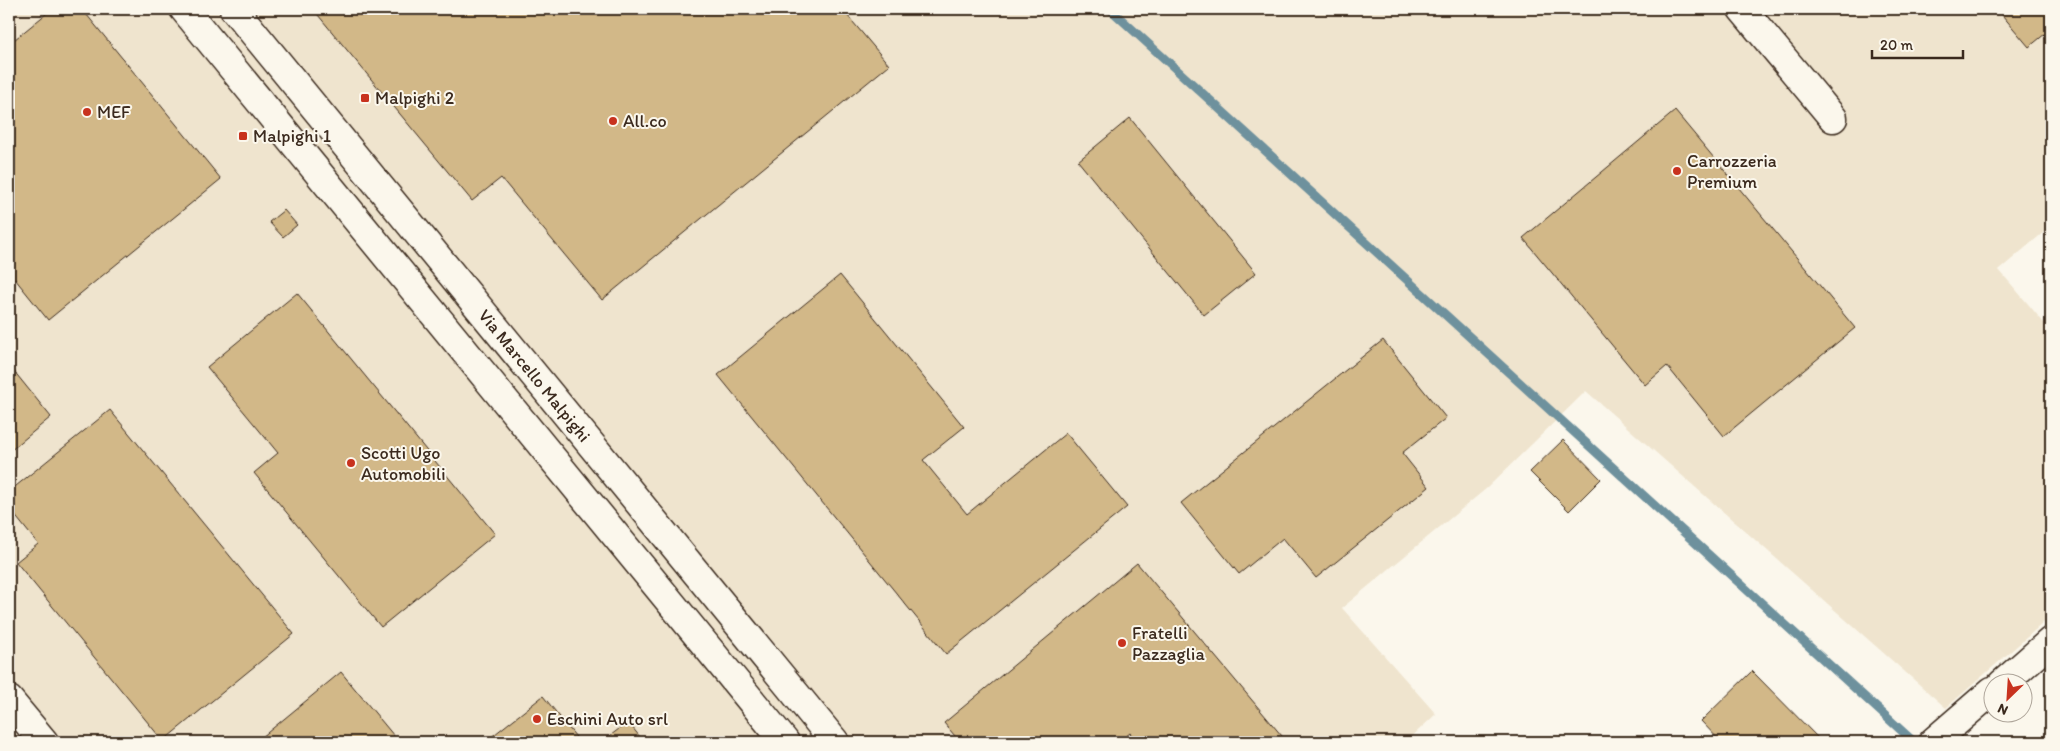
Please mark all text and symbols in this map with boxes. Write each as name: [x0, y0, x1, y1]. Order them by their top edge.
scale bar: [1872, 28, 1964, 60]
text: 20 m: [1880, 36, 1914, 54]
place label: Malpighi 2: [375, 87, 455, 109]
marker: Malpighi 2: [359, 92, 371, 104]
place label: MEF: [97, 101, 131, 123]
marker: MEF: [81, 106, 93, 118]
place label: All.co: [623, 110, 667, 132]
marker: All.co: [607, 115, 619, 127]
place label: Malpighi 1: [253, 125, 331, 147]
marker: Malpighi 1: [237, 130, 249, 142]
place label: Carrozzeria Premium: [1687, 150, 1777, 193]
marker: Carrozzeria Premium: [1671, 165, 1683, 177]
street label: Via Marcello Malpighi: [474, 305, 595, 446]
place label: Scotti Ugo Automobili: [361, 442, 446, 485]
marker: Scotti Ugo Automobili: [345, 457, 357, 469]
place label: Fratelli Pazzaglia: [1132, 622, 1205, 665]
marker: Fratelli Pazzaglia: [1116, 637, 1128, 649]
north arrow: [1982, 674, 2032, 724]
text: N: [1995, 700, 2011, 719]
place label: Eschini Auto srl: [547, 708, 668, 730]
marker: Eschini Auto srl: [531, 713, 543, 725]

